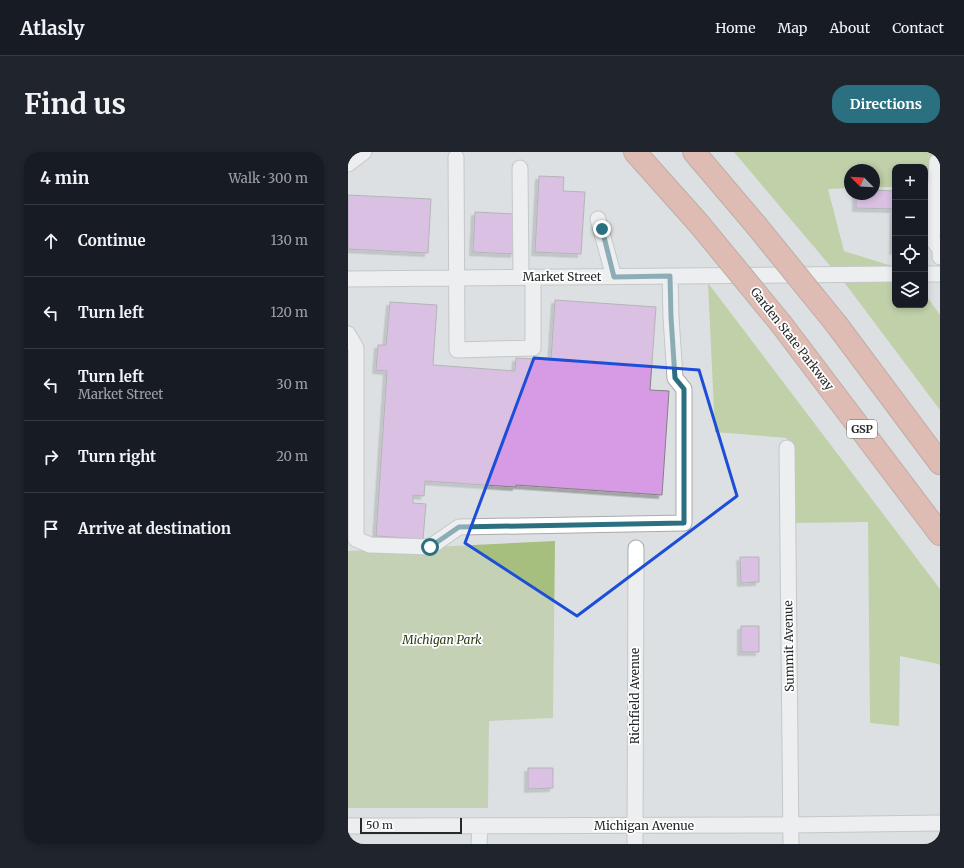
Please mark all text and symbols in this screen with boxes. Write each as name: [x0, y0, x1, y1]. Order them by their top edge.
text: Atlasly: [20, 16, 84, 40]
text: Home: [715, 19, 756, 37]
text: Map: [778, 19, 807, 37]
text: About: [829, 19, 870, 37]
text: Contact: [892, 19, 944, 37]
button: Directions: [832, 85, 940, 123]
text: Find us: [24, 86, 126, 122]
north arrow: [844, 164, 880, 200]
map controls: [892, 164, 928, 308]
button: +: [892, 164, 928, 200]
text: 4 min: [40, 167, 89, 189]
text: Walk · 300 m: [228, 170, 308, 187]
button: −: [892, 200, 928, 236]
route end: [593, 220, 611, 238]
icon: ahead: [40, 230, 62, 252]
text: Continue: [78, 231, 146, 250]
text: 130 m: [271, 232, 308, 249]
button: locate: [892, 236, 928, 272]
street label: Market Street: [523, 269, 602, 284]
button: layers: [892, 272, 928, 308]
street label: Garden State Parkway: [748, 284, 837, 393]
icon: left: [40, 302, 62, 324]
text: Turn left: [78, 303, 144, 322]
text: 120 m: [270, 304, 308, 321]
text: Turn left: [78, 367, 144, 386]
icon: left: [40, 374, 62, 396]
text: 30 m: [276, 376, 308, 393]
text: Market Street: [78, 386, 163, 403]
road number: GSP: [847, 420, 877, 438]
icon: right: [40, 446, 62, 468]
text: Turn right: [78, 447, 156, 466]
text: 20 m: [276, 448, 308, 465]
icon: arrive: [40, 518, 62, 540]
text: Arrive at destination: [78, 519, 231, 538]
route start: [421, 538, 439, 556]
street label: Summit Avenue: [780, 600, 797, 692]
park label: Michigan Park: [401, 632, 482, 647]
street label: Richfield Avenue: [627, 648, 642, 744]
scale bar: [360, 816, 462, 835]
text: 50 m: [366, 818, 393, 832]
street label: Michigan Avenue: [594, 818, 694, 833]

